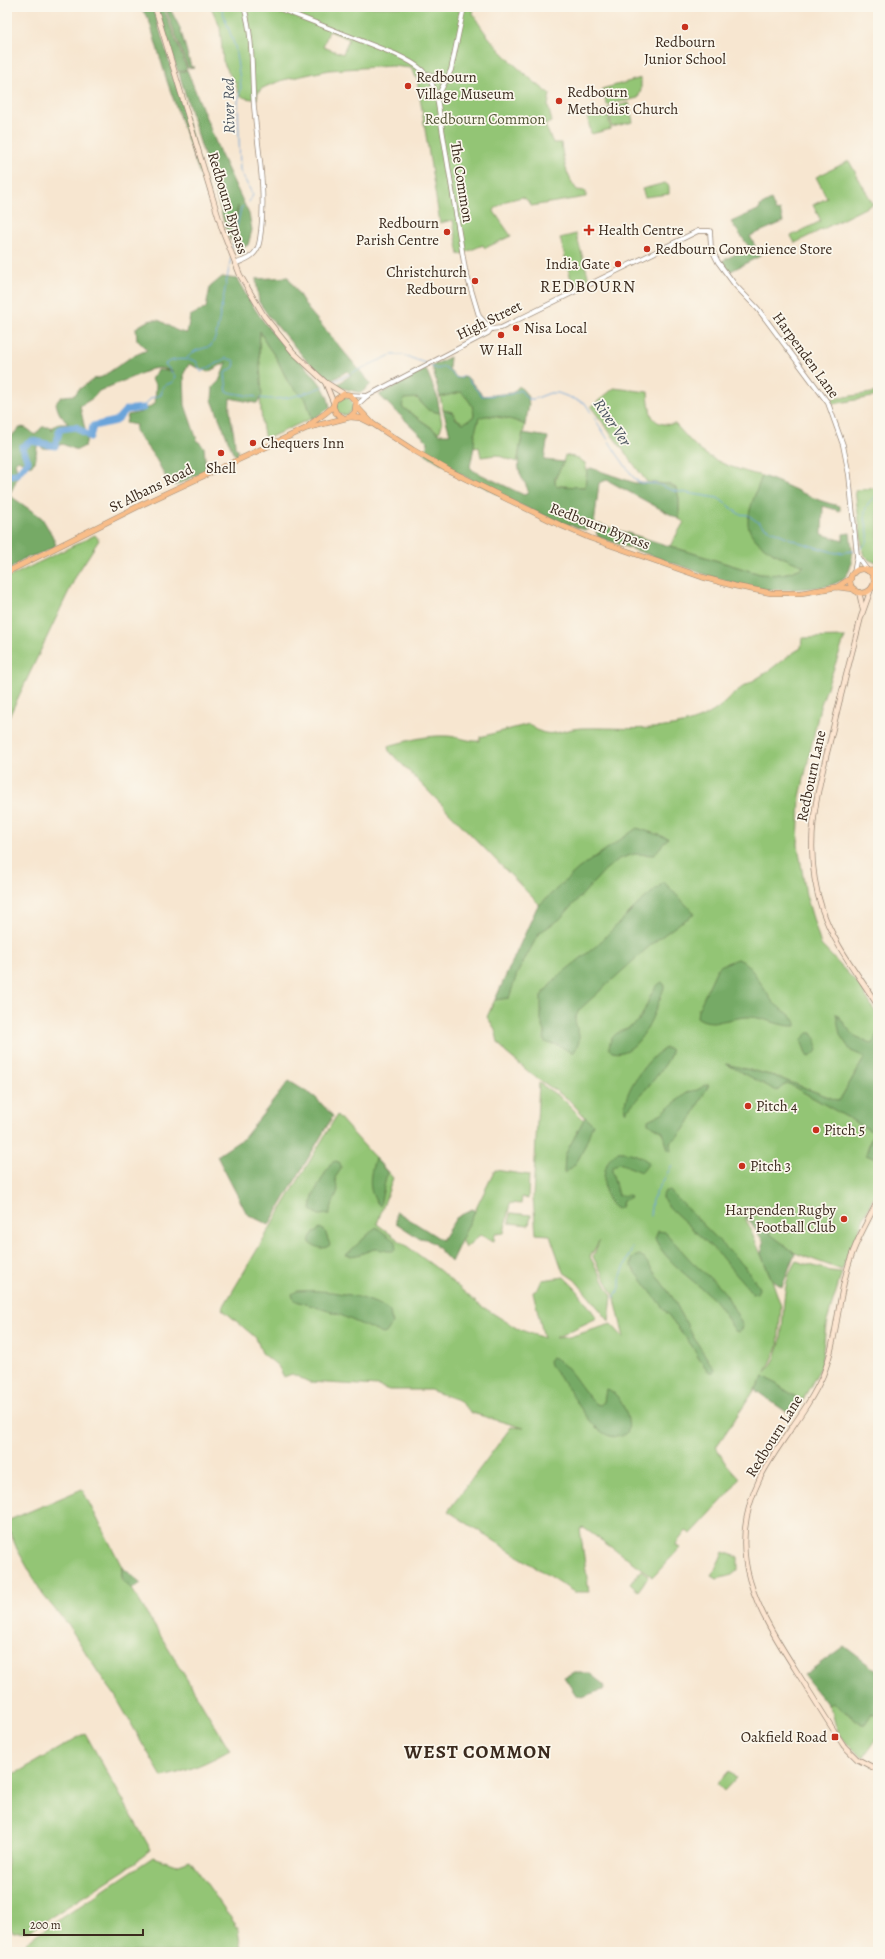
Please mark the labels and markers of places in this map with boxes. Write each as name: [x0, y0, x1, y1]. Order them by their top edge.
marker: Redbourn Junior School: [680, 22, 690, 32]
place label: Redbourn Junior School: [644, 32, 726, 69]
place label: Redbourn Village Museum: [415, 67, 515, 104]
marker: Redbourn Village Museum: [403, 81, 413, 91]
place label: Redbourn Methodist Church: [567, 82, 678, 119]
marker: Redbourn Methodist Church: [554, 96, 564, 106]
place label: Redbourn Parish Centre: [356, 213, 439, 250]
place label: Health Centre: [598, 220, 684, 240]
marker: Health Centre: [583, 224, 595, 236]
marker: Redbourn Parish Centre: [442, 227, 452, 237]
place label: Redbourn Convenience Store: [655, 239, 832, 259]
marker: Redbourn Convenience Store: [642, 244, 652, 254]
place label: India Gate: [546, 254, 610, 274]
marker: India Gate: [613, 259, 623, 269]
place label: Christchurch Redbourn: [386, 262, 467, 299]
marker: Christchurch Redbourn: [470, 276, 480, 286]
place label: Nisa Local: [524, 318, 587, 338]
marker: Nisa Local: [511, 323, 521, 333]
marker: W Hall: [496, 330, 506, 340]
place label: W Hall: [479, 340, 522, 360]
place label: Chequers Inn: [261, 433, 344, 453]
marker: Chequers Inn: [248, 438, 258, 448]
marker: Shell: [216, 448, 226, 458]
place label: Shell: [206, 458, 236, 478]
place label: Pitch 4: [756, 1096, 798, 1116]
marker: Pitch 4: [743, 1101, 753, 1111]
place label: Pitch 5: [824, 1120, 865, 1140]
marker: Pitch 5: [811, 1125, 821, 1135]
place label: Pitch 3: [750, 1156, 791, 1176]
marker: Pitch 3: [737, 1161, 747, 1171]
place label: Harpenden Rugby Football Club: [725, 1200, 836, 1237]
marker: Harpenden Rugby Football Club: [839, 1214, 849, 1224]
place label: Oakfield Road: [741, 1727, 828, 1747]
marker: Oakfield Road: [830, 1732, 840, 1742]

